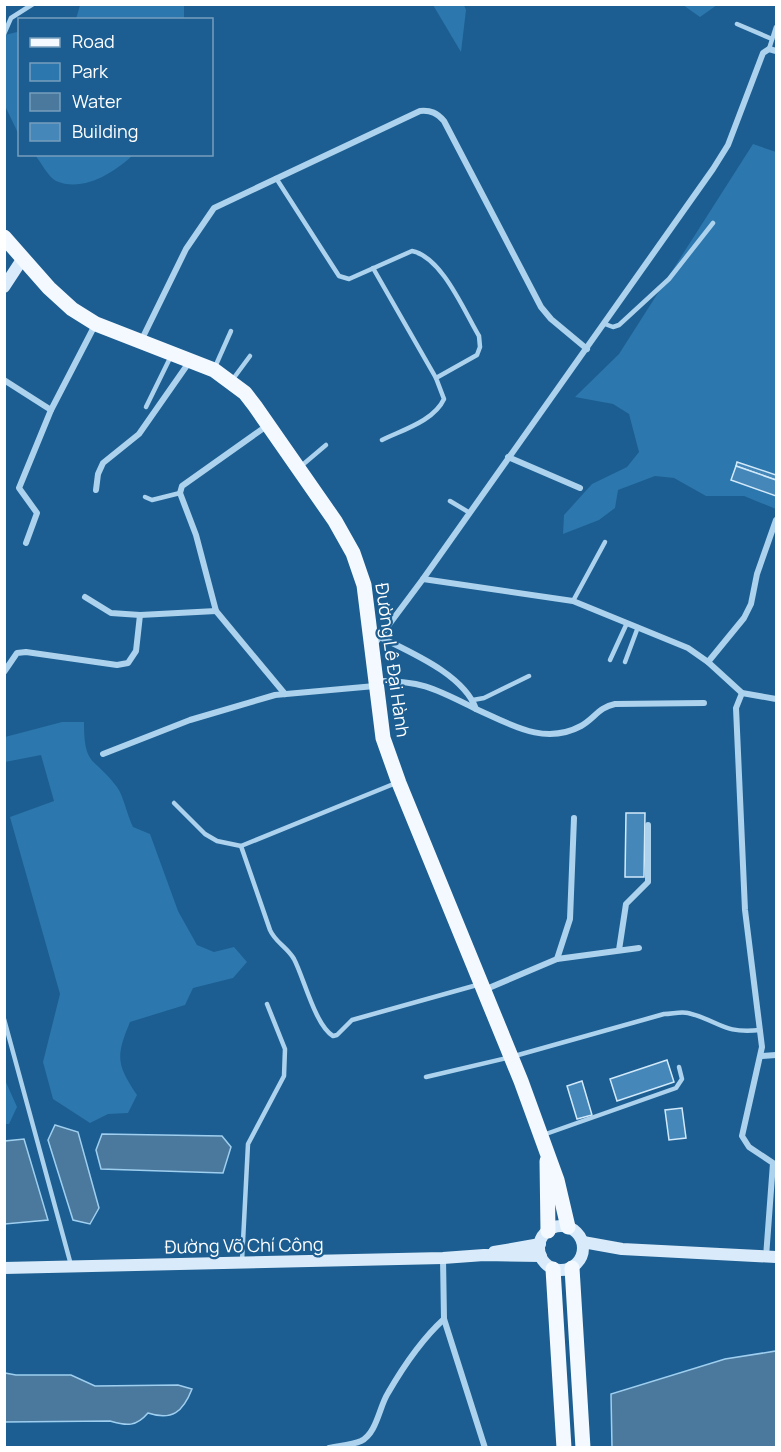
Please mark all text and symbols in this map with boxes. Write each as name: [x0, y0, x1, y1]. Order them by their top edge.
legend: [18, 18, 213, 156]
text: Road: [72, 29, 115, 53]
text: Park: [72, 59, 109, 83]
text: Water: [72, 89, 122, 113]
text: Building: [72, 119, 138, 143]
street label: Đường Lê Đại Hành: [370, 581, 416, 739]
street label: Đường Võ Chí Công: [164, 1232, 324, 1258]

